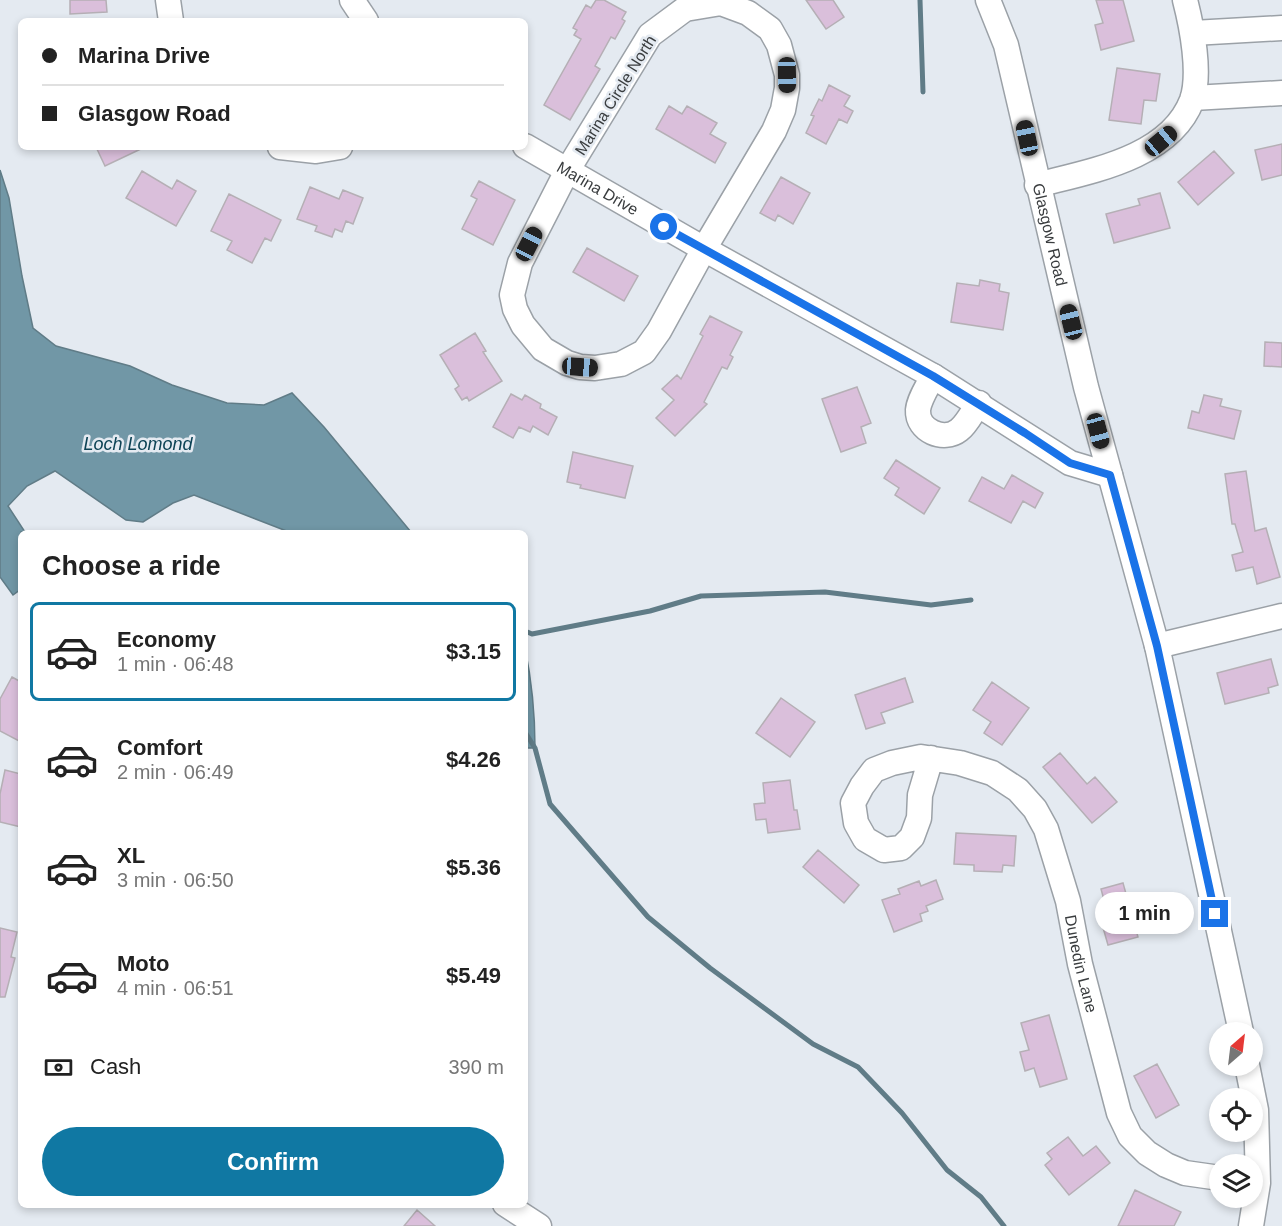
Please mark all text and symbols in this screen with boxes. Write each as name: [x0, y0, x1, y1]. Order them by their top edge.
street label: Marina Circle North: [572, 32, 659, 158]
text: Marina Drive: [78, 43, 210, 68]
car: [778, 57, 796, 93]
text: Glasgow Road: [78, 101, 231, 126]
car: [1014, 119, 1040, 157]
car: [1141, 123, 1181, 159]
street label: Marina Drive: [554, 158, 641, 218]
street label: Glasgow Road: [1030, 181, 1070, 288]
route start: [650, 213, 677, 240]
car: [513, 224, 545, 264]
car: [1058, 302, 1084, 342]
car: [561, 357, 599, 377]
car: [1085, 411, 1111, 451]
water label: Loch Lomond: [83, 434, 194, 454]
text: Choose a ride: [42, 551, 221, 581]
icon: car: [45, 625, 99, 679]
text: Economy: [117, 627, 216, 652]
text: $3.15: [446, 639, 501, 664]
text: 1 min · 06:48: [117, 653, 234, 675]
icon: car: [45, 733, 99, 787]
text: Comfort: [117, 735, 203, 760]
text: $4.26: [446, 747, 501, 772]
text: 2 min · 06:49: [117, 761, 234, 783]
icon: car: [45, 841, 99, 895]
text: XL: [117, 843, 145, 868]
text: $5.36: [446, 855, 501, 880]
text: 3 min · 06:50: [117, 869, 234, 891]
callout: 1 min: [1095, 893, 1194, 935]
route end: [1201, 900, 1228, 927]
text: 1 min: [1118, 902, 1171, 924]
street label: Dunedin Lane: [1062, 913, 1100, 1015]
icon: car: [45, 949, 99, 1003]
text: Moto: [117, 951, 170, 976]
text: $5.49: [446, 963, 501, 988]
text: 4 min · 06:51: [117, 977, 234, 999]
north arrow: [1209, 1022, 1263, 1076]
map controls: [1209, 1022, 1263, 1208]
icon: cash: [42, 1051, 75, 1084]
text: Cash: [90, 1054, 141, 1079]
text: 390 m: [448, 1056, 504, 1078]
button: locate: [1209, 1088, 1263, 1142]
button: Confirm: [42, 1127, 504, 1196]
button: layers: [1209, 1154, 1263, 1208]

